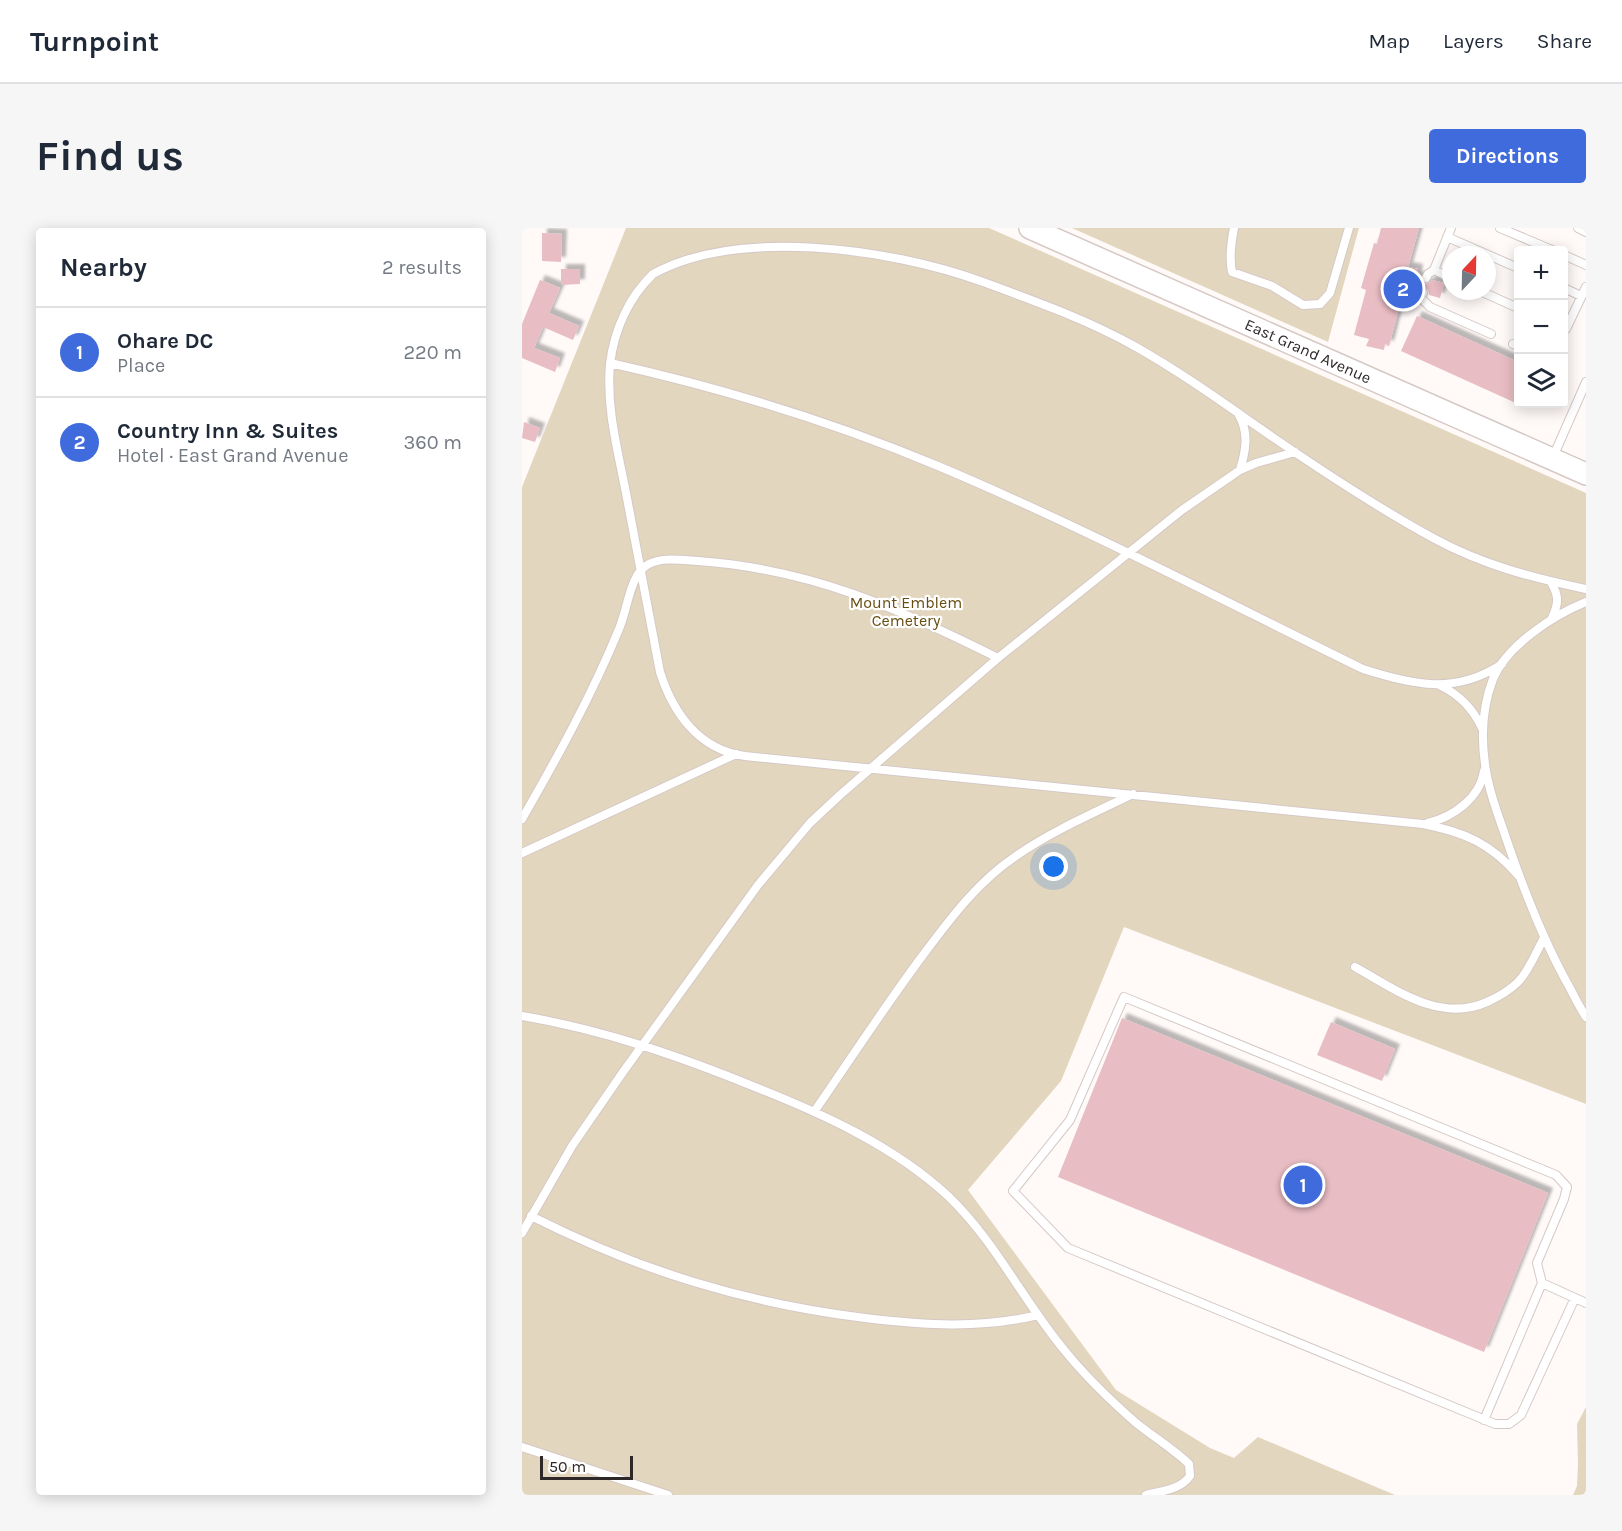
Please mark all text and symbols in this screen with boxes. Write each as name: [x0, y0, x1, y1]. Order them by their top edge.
text: Turnpoint: [30, 25, 159, 58]
text: Map: [1368, 29, 1410, 53]
text: Layers: [1443, 29, 1504, 53]
text: Share: [1537, 29, 1592, 53]
button: Directions: [1429, 129, 1586, 183]
text: Find us: [36, 131, 184, 181]
north arrow: [1442, 246, 1496, 300]
map controls: [1514, 246, 1568, 408]
button: +: [1514, 246, 1568, 300]
text: Nearby: [60, 252, 147, 283]
text: 2 results: [382, 256, 462, 279]
pin: 2: [1384, 266, 1422, 312]
button: −: [1514, 300, 1568, 354]
street label: East Grand Avenue: [1242, 315, 1374, 387]
text: Ohare DC: [117, 328, 214, 354]
text: 1: [76, 341, 83, 364]
text: 220 m: [403, 341, 462, 364]
text: Place: [117, 354, 165, 377]
button: layers: [1514, 354, 1568, 408]
text: Country Inn & Suites: [117, 418, 338, 444]
text: 2: [73, 431, 86, 454]
text: 360 m: [403, 431, 462, 454]
text: Hotel · East Grand Avenue: [117, 444, 348, 467]
park label: Mount Emblem Cemetery: [850, 593, 962, 630]
your location: [1039, 852, 1068, 881]
pin: 1: [1284, 1162, 1322, 1208]
scale bar: [540, 1453, 633, 1480]
text: 50 m: [549, 1457, 586, 1476]

